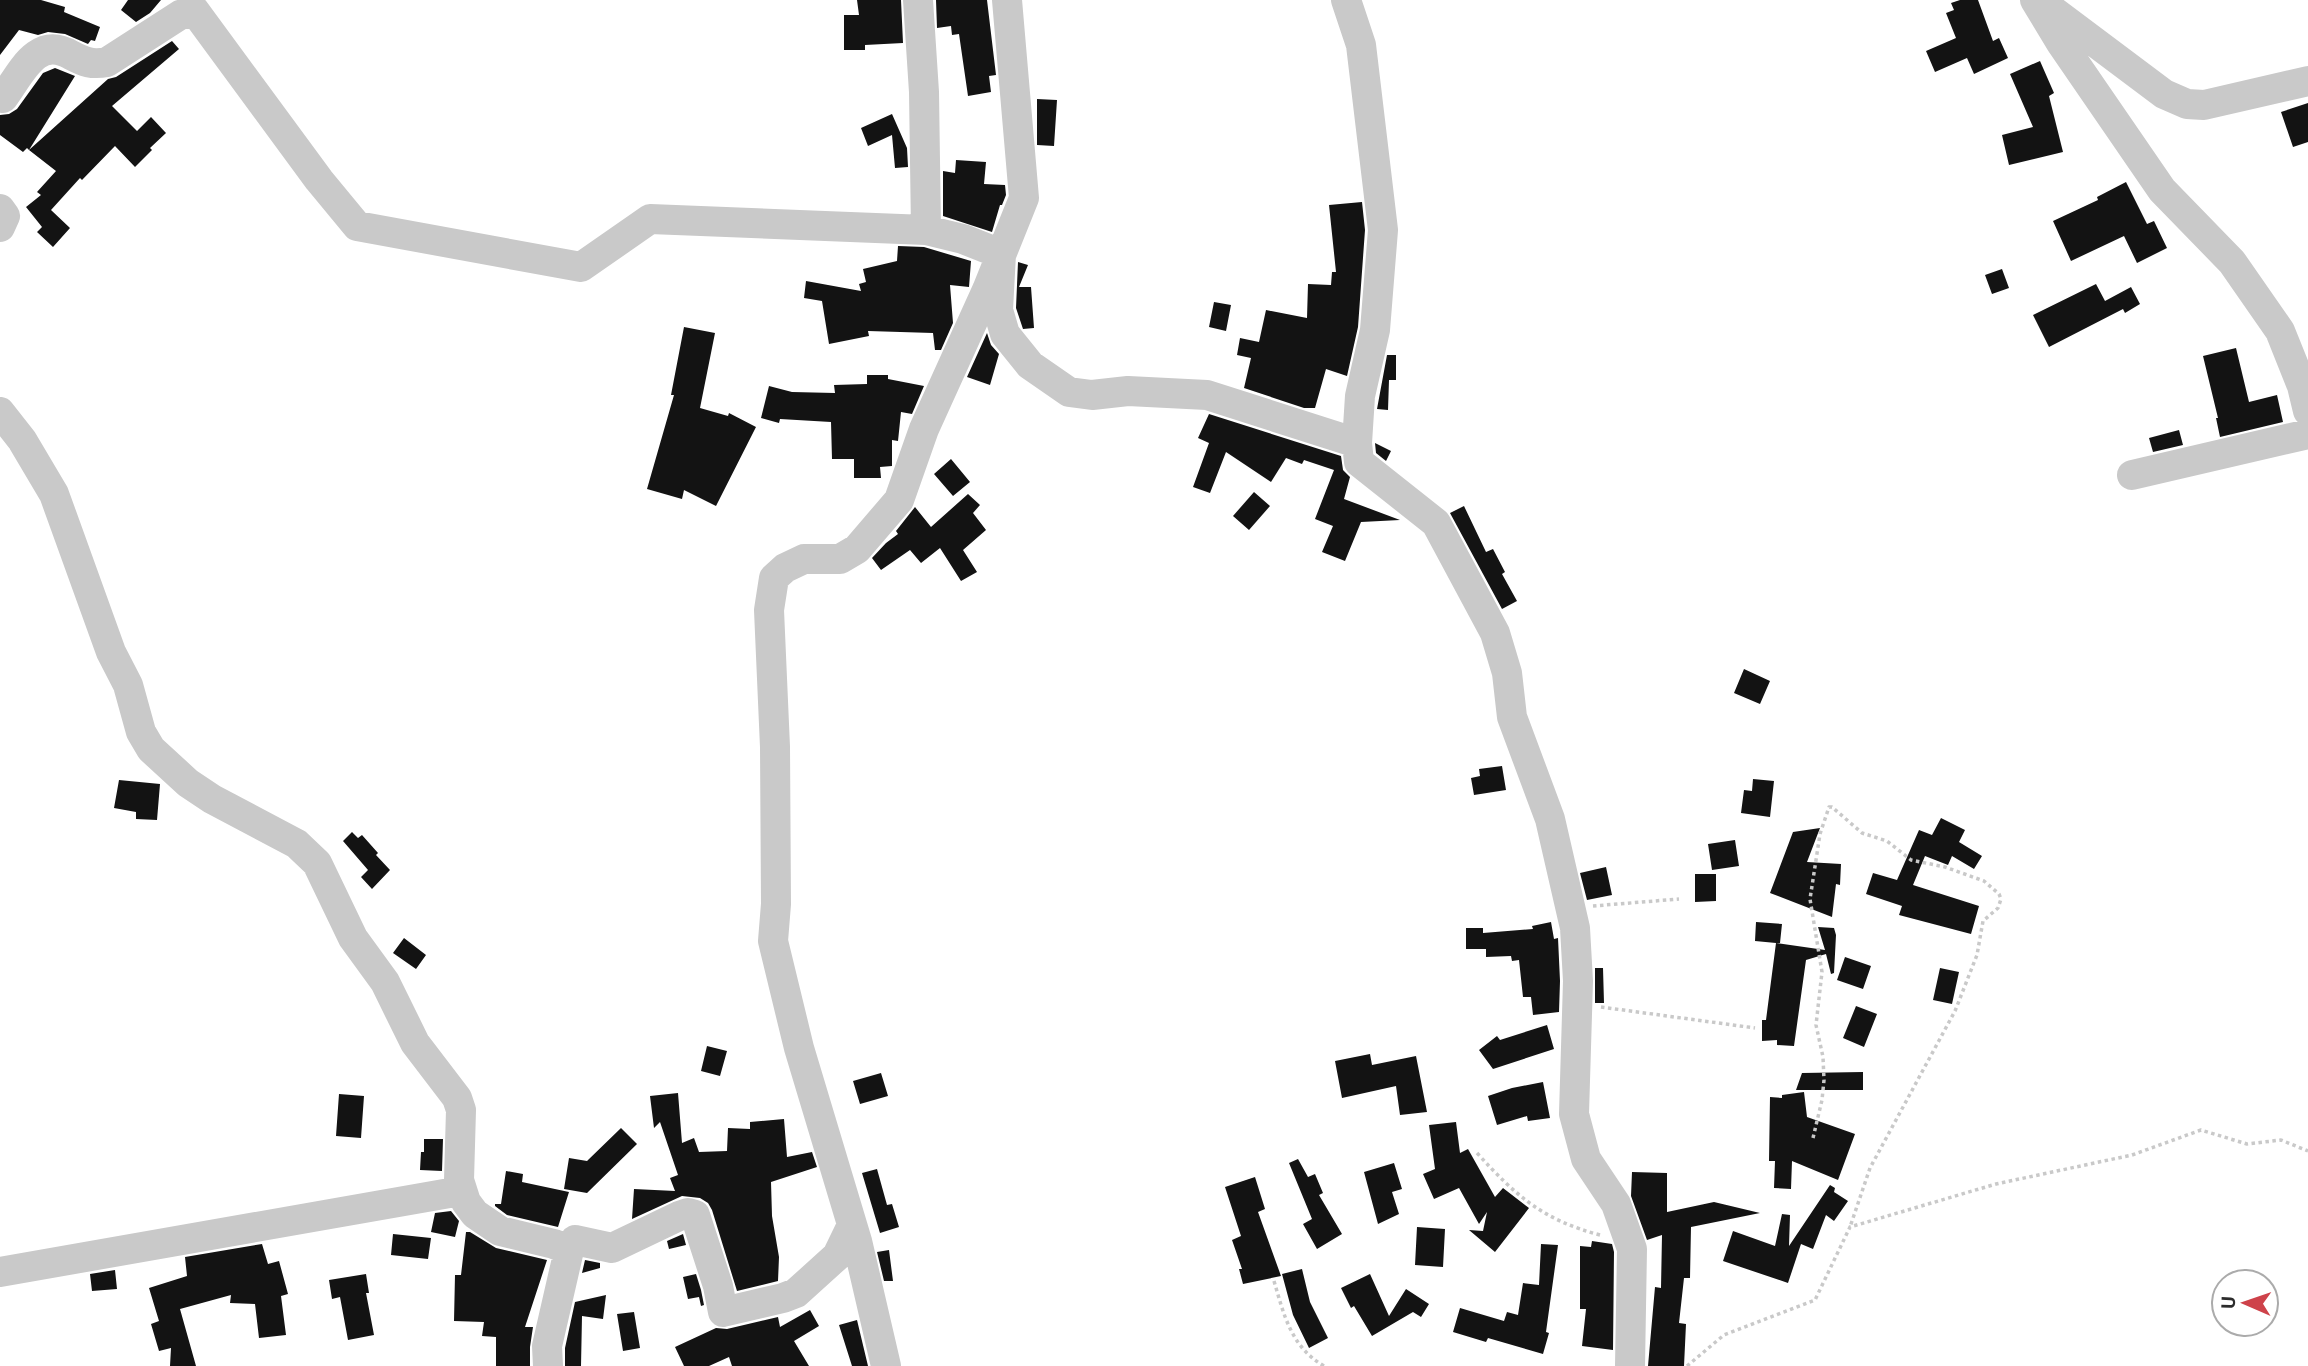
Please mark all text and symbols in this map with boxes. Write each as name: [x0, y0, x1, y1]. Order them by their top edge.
north arrow: [2210, 1268, 2280, 1338]
text: U: [2217, 1296, 2240, 1309]

